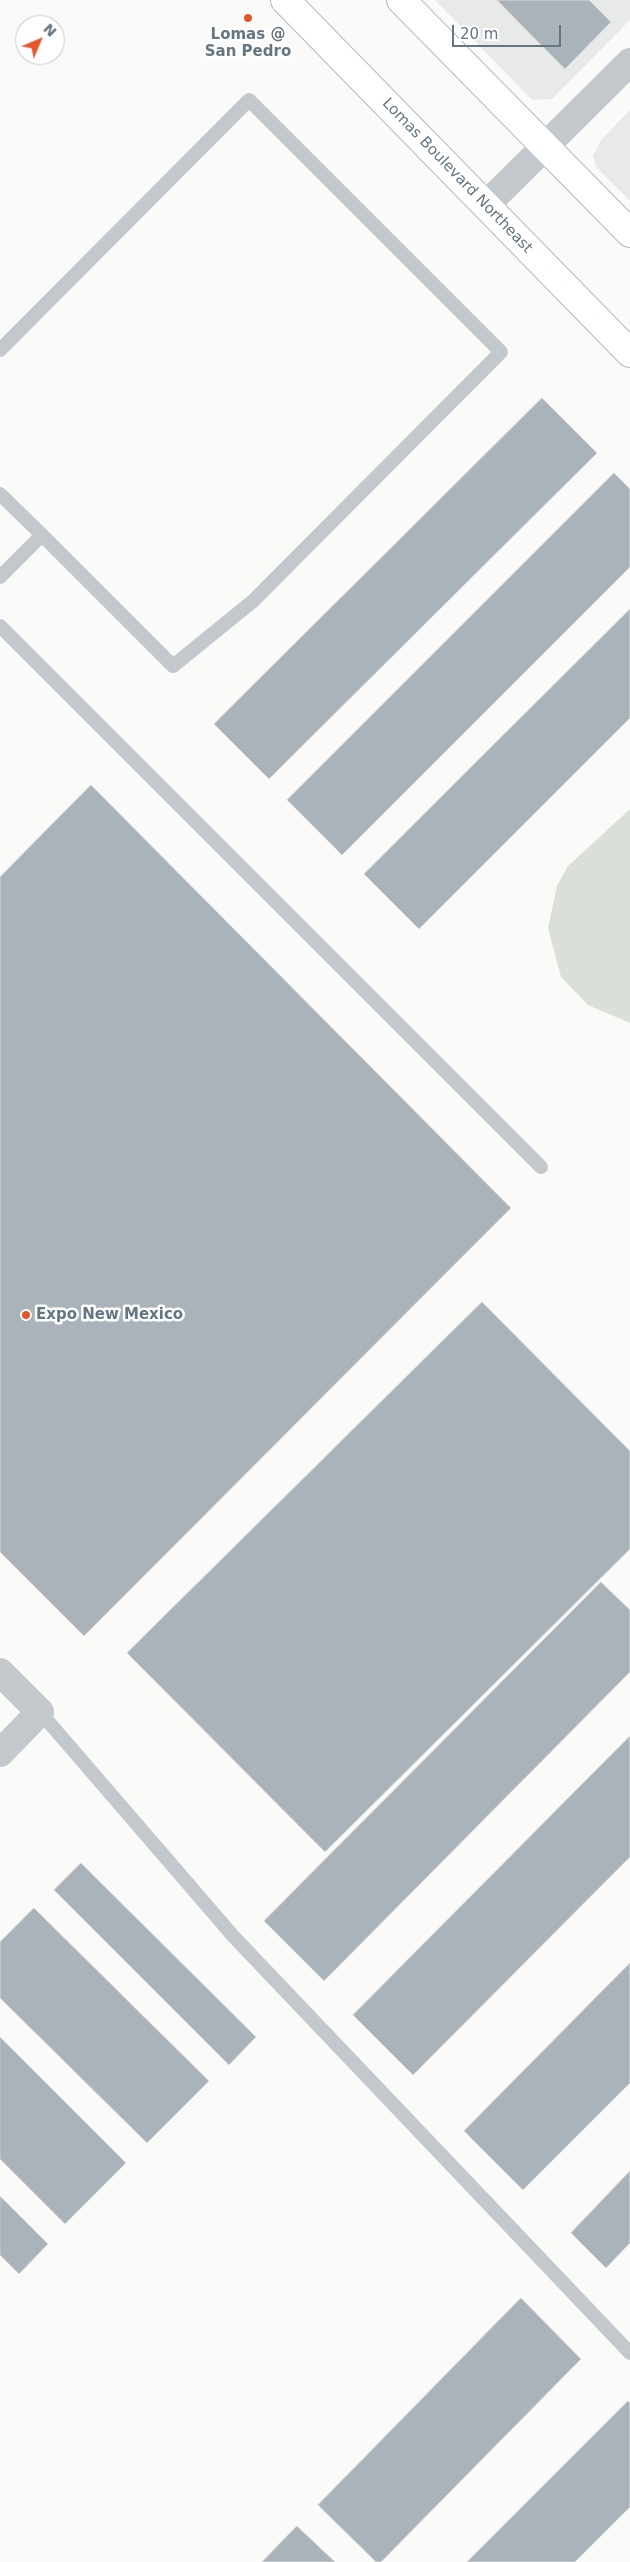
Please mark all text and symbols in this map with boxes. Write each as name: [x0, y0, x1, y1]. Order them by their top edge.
marker: Lomas @ San Pedro: [242, 12, 254, 24]
north arrow: [15, 15, 65, 65]
scale bar: [455, 15, 564, 47]
text: N: [40, 20, 60, 40]
text: 20 m: [460, 25, 498, 43]
place label: Lomas @ San Pedro: [205, 26, 291, 61]
street label: Lomas Boulevard Northeast: [378, 95, 536, 257]
place label: Expo New Mexico: [36, 1306, 183, 1324]
marker: Expo New Mexico: [20, 1309, 32, 1321]

